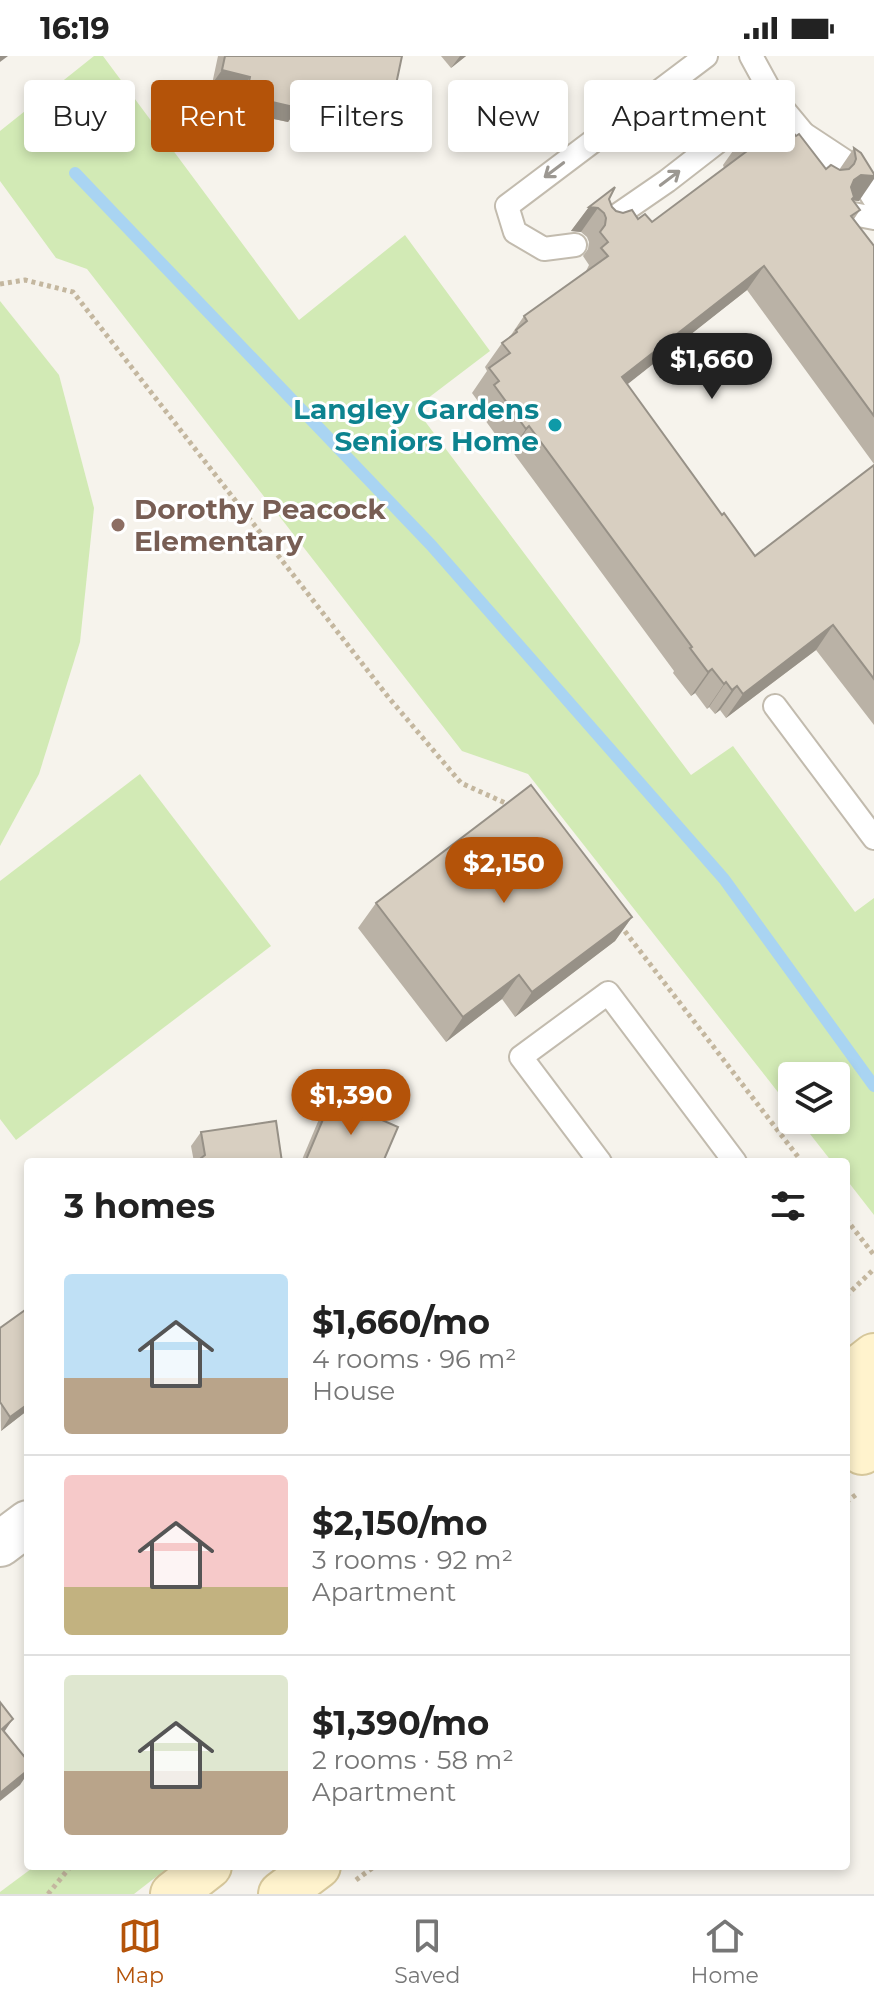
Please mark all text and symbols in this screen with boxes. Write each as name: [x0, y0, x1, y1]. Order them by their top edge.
text: 16:19: [40, 10, 110, 47]
chip: Buy: [24, 80, 135, 152]
chip: Rent: [151, 80, 274, 152]
chip: Filters: [290, 80, 432, 152]
chip: New: [448, 80, 568, 152]
chip: Apartment: [584, 80, 795, 152]
one-way arrow: [544, 162, 565, 179]
one-way arrow: [659, 170, 680, 187]
pin: $1,660: [647, 333, 777, 401]
text: $1,660: [670, 343, 754, 375]
place label: Langley Gardens Seniors Home: [293, 392, 539, 458]
marker: Langley Gardens Seniors Home: [546, 416, 564, 434]
place label: Dorothy Peacock Elementary: [134, 492, 387, 558]
marker: Dorothy Peacock Elementary: [109, 516, 127, 534]
pin: $2,150: [439, 837, 569, 905]
text: $2,150: [463, 847, 545, 879]
map controls: [778, 1062, 850, 1134]
button: layers: [778, 1062, 850, 1134]
pin: $1,390: [286, 1069, 416, 1137]
text: $1,390: [309, 1079, 393, 1111]
icon: filters: [766, 1184, 810, 1228]
text: 3 homes: [64, 1185, 215, 1227]
text: $1,660/mo: [312, 1301, 490, 1343]
icon: home: [128, 1306, 224, 1402]
text: 4 rooms · 96 m²: [312, 1343, 516, 1375]
text: House: [312, 1375, 395, 1407]
text: $2,150/mo: [312, 1502, 488, 1544]
icon: home: [128, 1507, 224, 1603]
text: 3 rooms · 92 m²: [312, 1544, 513, 1576]
text: Apartment: [312, 1576, 456, 1608]
text: $1,390/mo: [312, 1702, 489, 1744]
icon: home: [128, 1707, 224, 1803]
text: 2 rooms · 58 m²: [312, 1744, 514, 1776]
text: Apartment: [312, 1776, 456, 1808]
tab: Map: [115, 1914, 164, 1989]
tab: Saved: [394, 1914, 460, 1989]
tab: Home: [691, 1914, 759, 1989]

